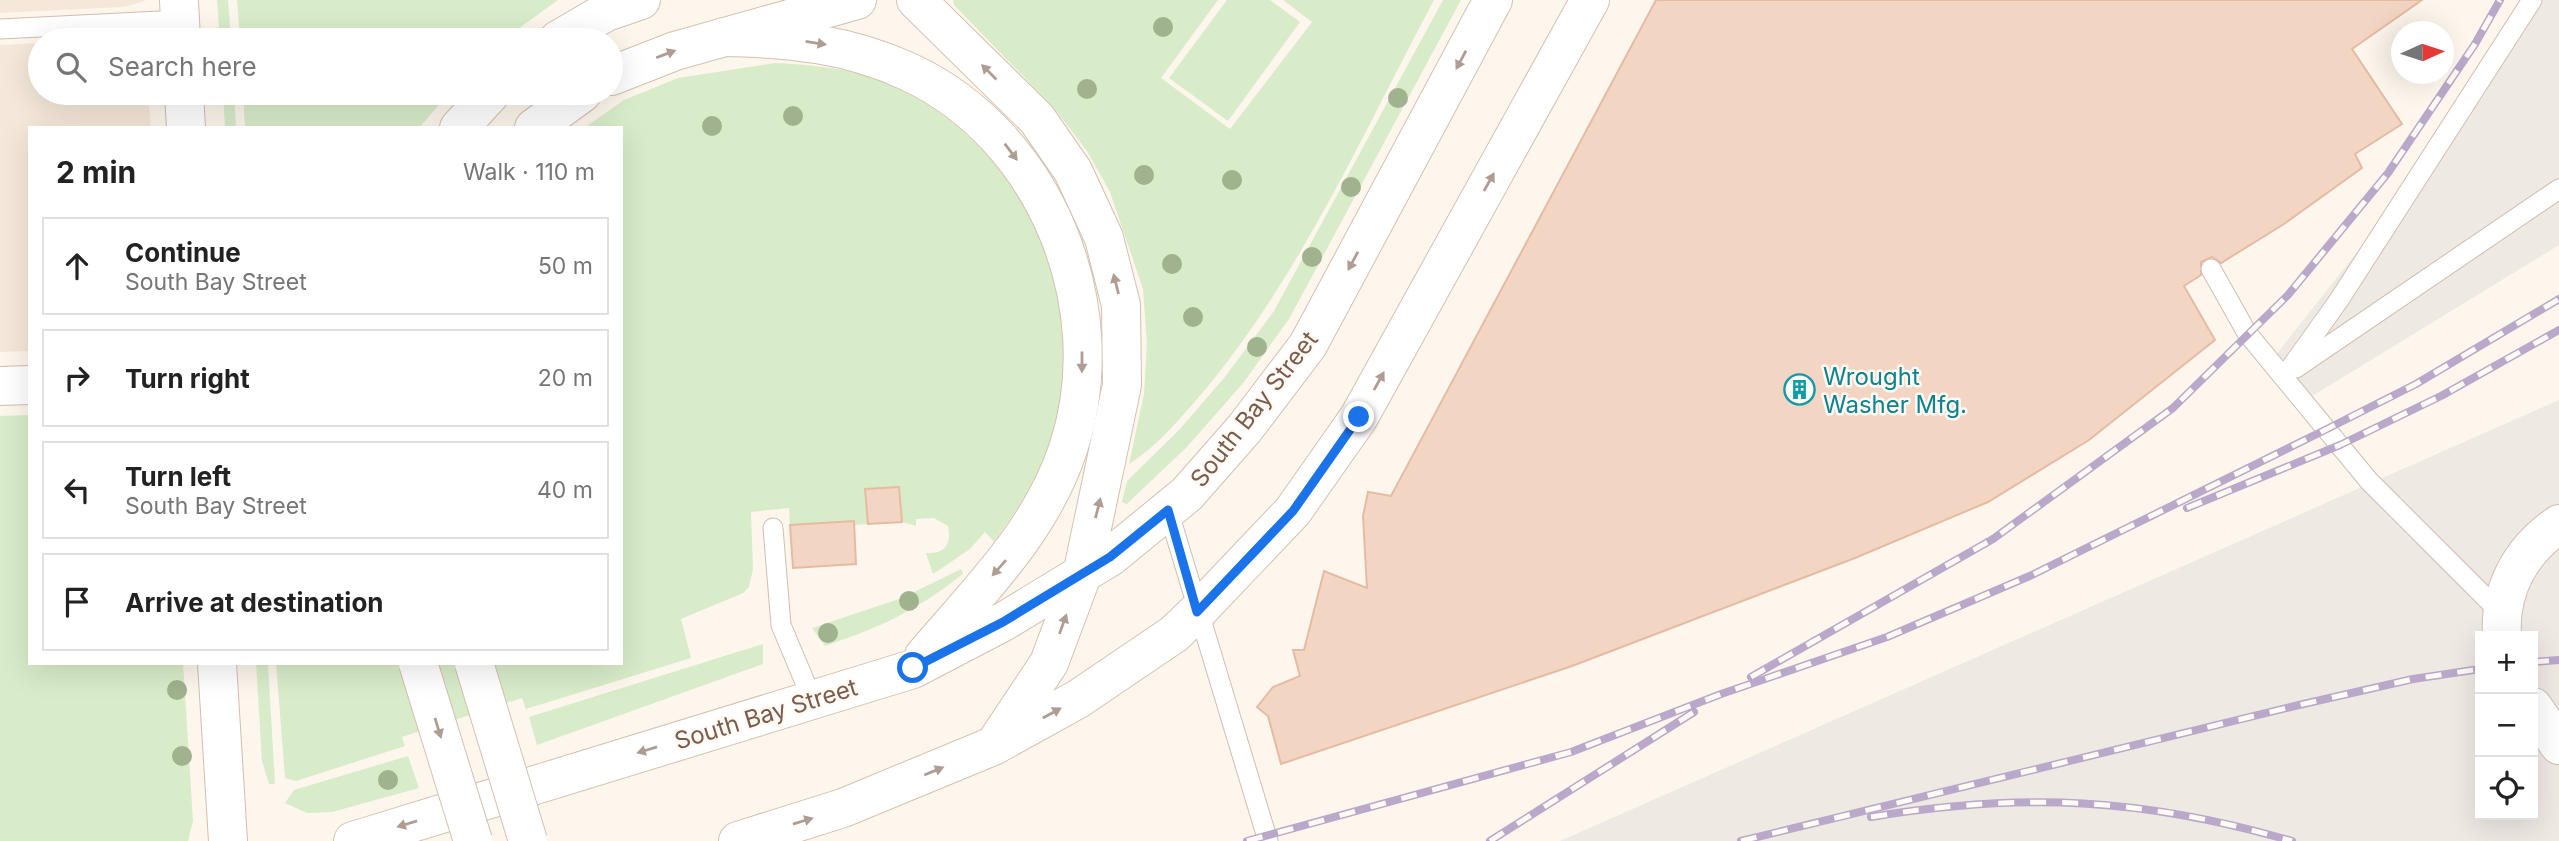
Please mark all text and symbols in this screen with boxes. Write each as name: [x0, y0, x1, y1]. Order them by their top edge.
north arrow: [2391, 21, 2454, 84]
search box: [28, 28, 623, 105]
one-way arrow: [805, 38, 827, 49]
icon: search: [52, 48, 90, 86]
one-way arrow: [656, 49, 677, 60]
one-way arrow: [1455, 50, 1466, 70]
text: Search here: [108, 51, 257, 82]
one-way arrow: [981, 64, 998, 80]
one-way arrow: [1003, 142, 1018, 160]
text: 2 min: [56, 154, 136, 190]
text: Walk · 110 m: [463, 158, 595, 186]
one-way arrow: [1483, 172, 1495, 192]
text: Continue: [125, 237, 241, 268]
icon: ahead: [58, 247, 96, 285]
one-way arrow: [1347, 251, 1359, 270]
text: 50 m: [538, 252, 593, 280]
text: South Bay Street: [125, 268, 307, 296]
one-way arrow: [1110, 273, 1121, 295]
street label: South Bay Street: [1184, 325, 1324, 493]
one-way arrow: [1076, 352, 1088, 374]
icon: right: [58, 359, 96, 397]
place label: Wrought Washer Mfg.: [1823, 362, 1967, 419]
text: Turn right: [125, 363, 250, 394]
text: 20 m: [538, 364, 593, 392]
one-way arrow: [1373, 371, 1385, 391]
building icon: Wrought Washer Mfg.: [1783, 373, 1817, 407]
route end: [1343, 401, 1374, 432]
text: Turn left: [125, 461, 231, 492]
icon: left: [58, 471, 96, 509]
text: 40 m: [537, 476, 593, 504]
text: South Bay Street: [125, 492, 307, 520]
one-way arrow: [1092, 497, 1103, 519]
one-way arrow: [992, 560, 1007, 577]
icon: arrive: [58, 583, 96, 621]
text: Arrive at destination: [125, 587, 384, 618]
one-way arrow: [1058, 614, 1069, 635]
map controls: [2475, 631, 2538, 820]
button: +: [2475, 631, 2538, 694]
route start: [897, 652, 928, 683]
street label: South Bay Street: [671, 672, 861, 756]
button: −: [2475, 694, 2538, 757]
one-way arrow: [1043, 707, 1062, 719]
one-way arrow: [433, 718, 444, 739]
one-way arrow: [637, 746, 658, 756]
button: locate: [2475, 757, 2538, 820]
one-way arrow: [923, 765, 944, 776]
one-way arrow: [792, 815, 813, 825]
one-way arrow: [396, 820, 417, 830]

